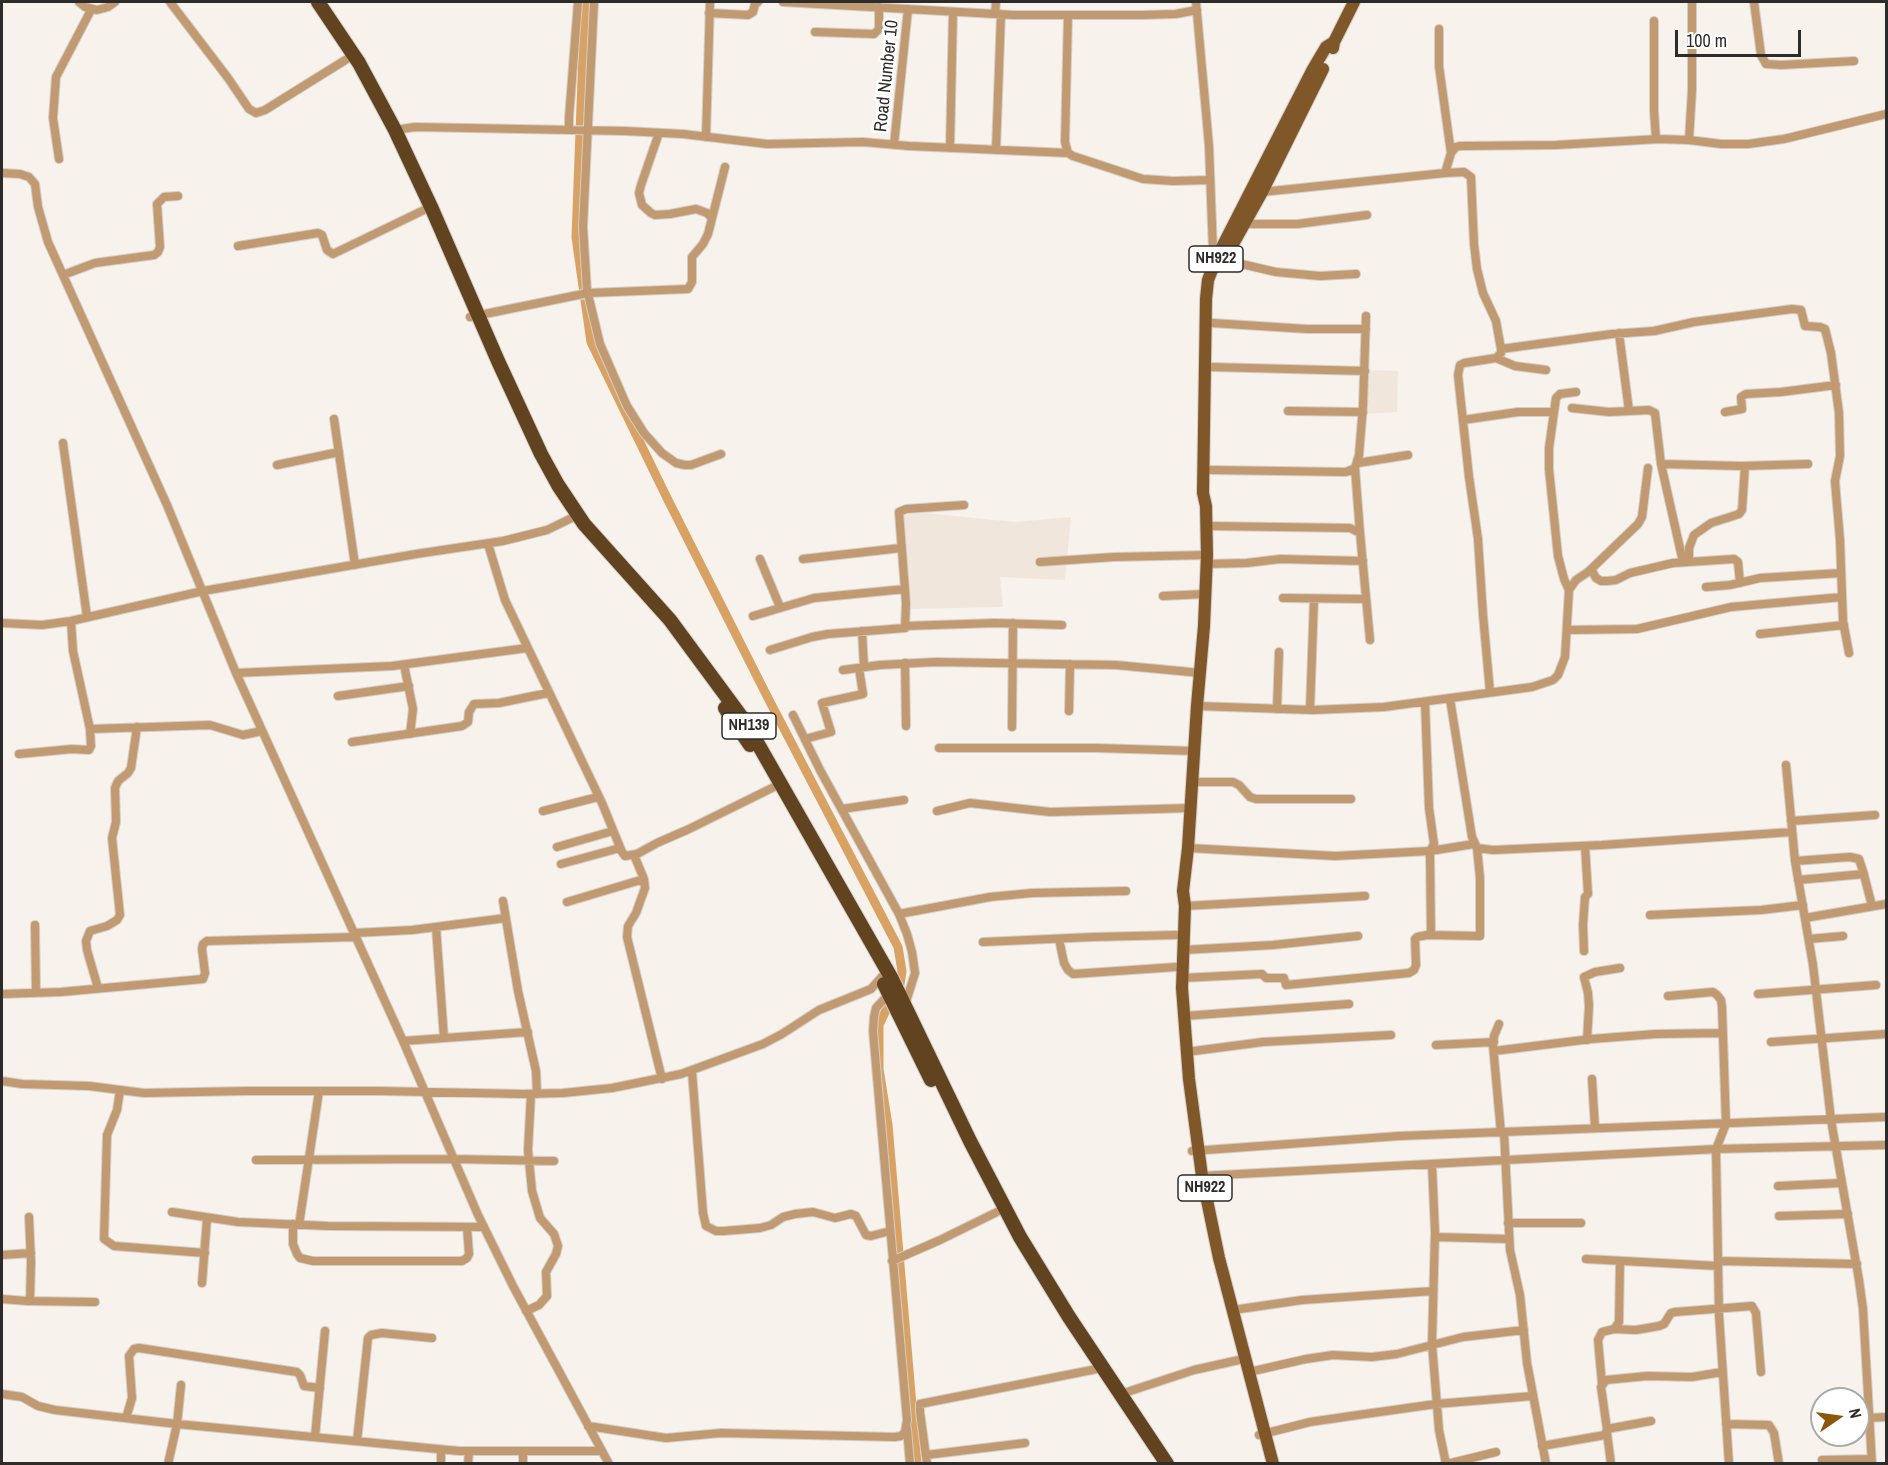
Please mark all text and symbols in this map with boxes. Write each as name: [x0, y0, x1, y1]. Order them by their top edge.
scale bar: [1678, 18, 1804, 56]
street label: Road Number 10: [870, 19, 904, 133]
text: 100 m: [1686, 28, 1727, 53]
road number: NH922: [1189, 246, 1243, 272]
road number: NH139: [722, 713, 776, 739]
road number: NH922: [1178, 1175, 1232, 1201]
north arrow: [1810, 1387, 1870, 1447]
text: N: [1844, 1406, 1867, 1420]

